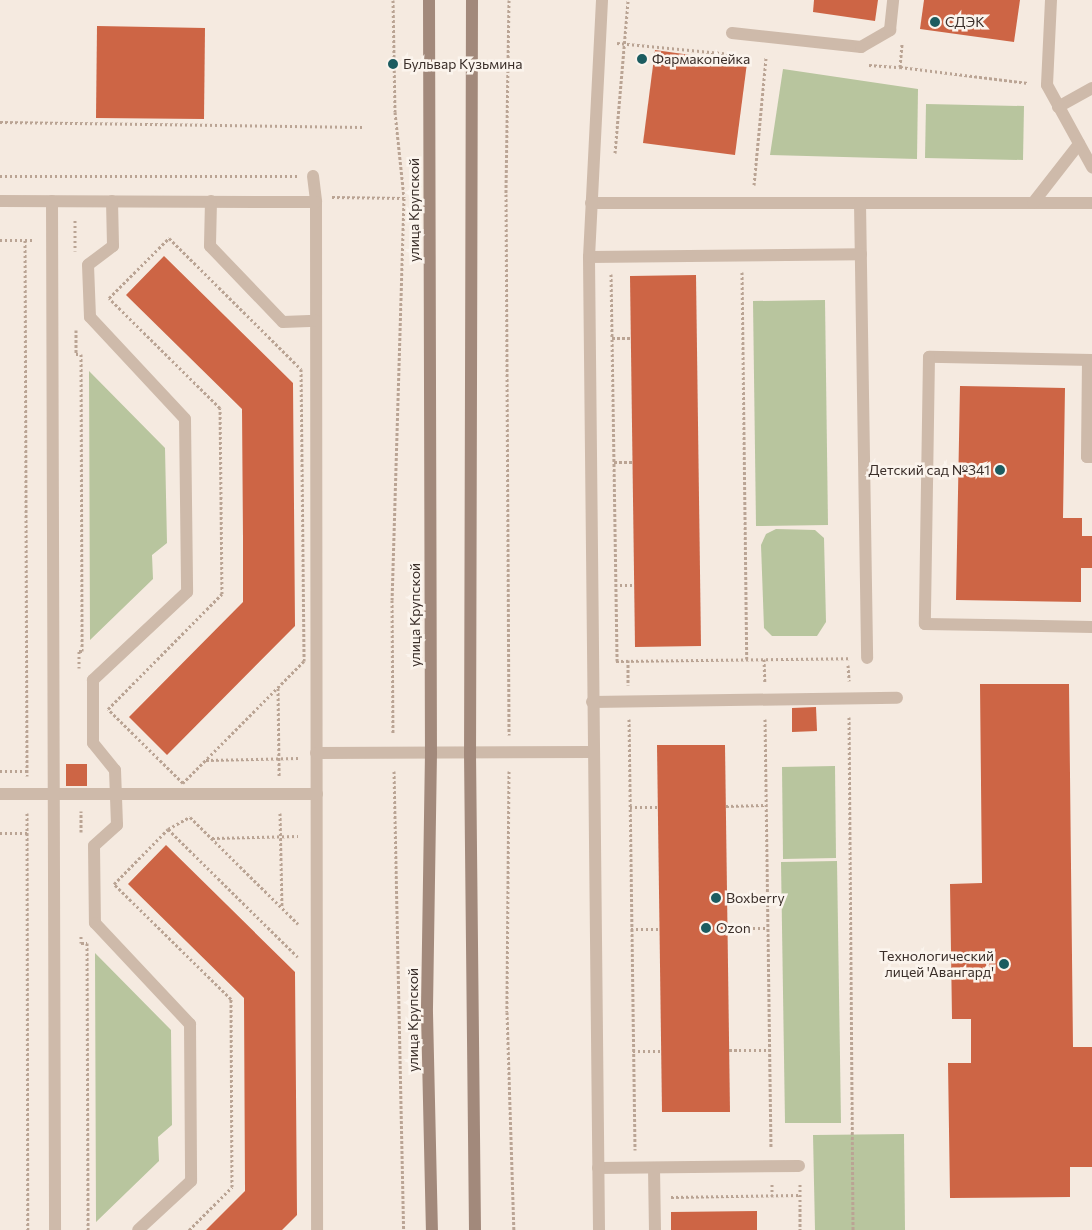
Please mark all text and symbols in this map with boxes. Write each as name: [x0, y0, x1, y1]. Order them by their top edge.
place label: СДЭК: [945, 14, 985, 30]
marker: СДЭК: [929, 16, 941, 28]
place label: Фармакопейка: [652, 51, 750, 67]
marker: Фармакопейка: [636, 53, 648, 65]
place label: Бульвар Кузьмина: [403, 56, 522, 72]
marker: Бульвар Кузьмина: [387, 58, 399, 70]
street label: улица Крупской: [406, 158, 422, 262]
place label: Детский сад №341: [869, 462, 990, 478]
marker: Детский сад №341: [994, 464, 1006, 476]
street label: улица Крупской: [407, 563, 423, 667]
place label: Boxberry: [726, 890, 785, 906]
marker: Boxberry: [710, 892, 722, 904]
place label: Ozon: [716, 920, 751, 936]
marker: Ozon: [700, 922, 712, 934]
place label: Технологический лицей 'Авангард': [879, 948, 994, 980]
marker: Технологический лицей 'Авангард': [998, 958, 1010, 970]
street label: улица Крупской: [405, 968, 421, 1072]

